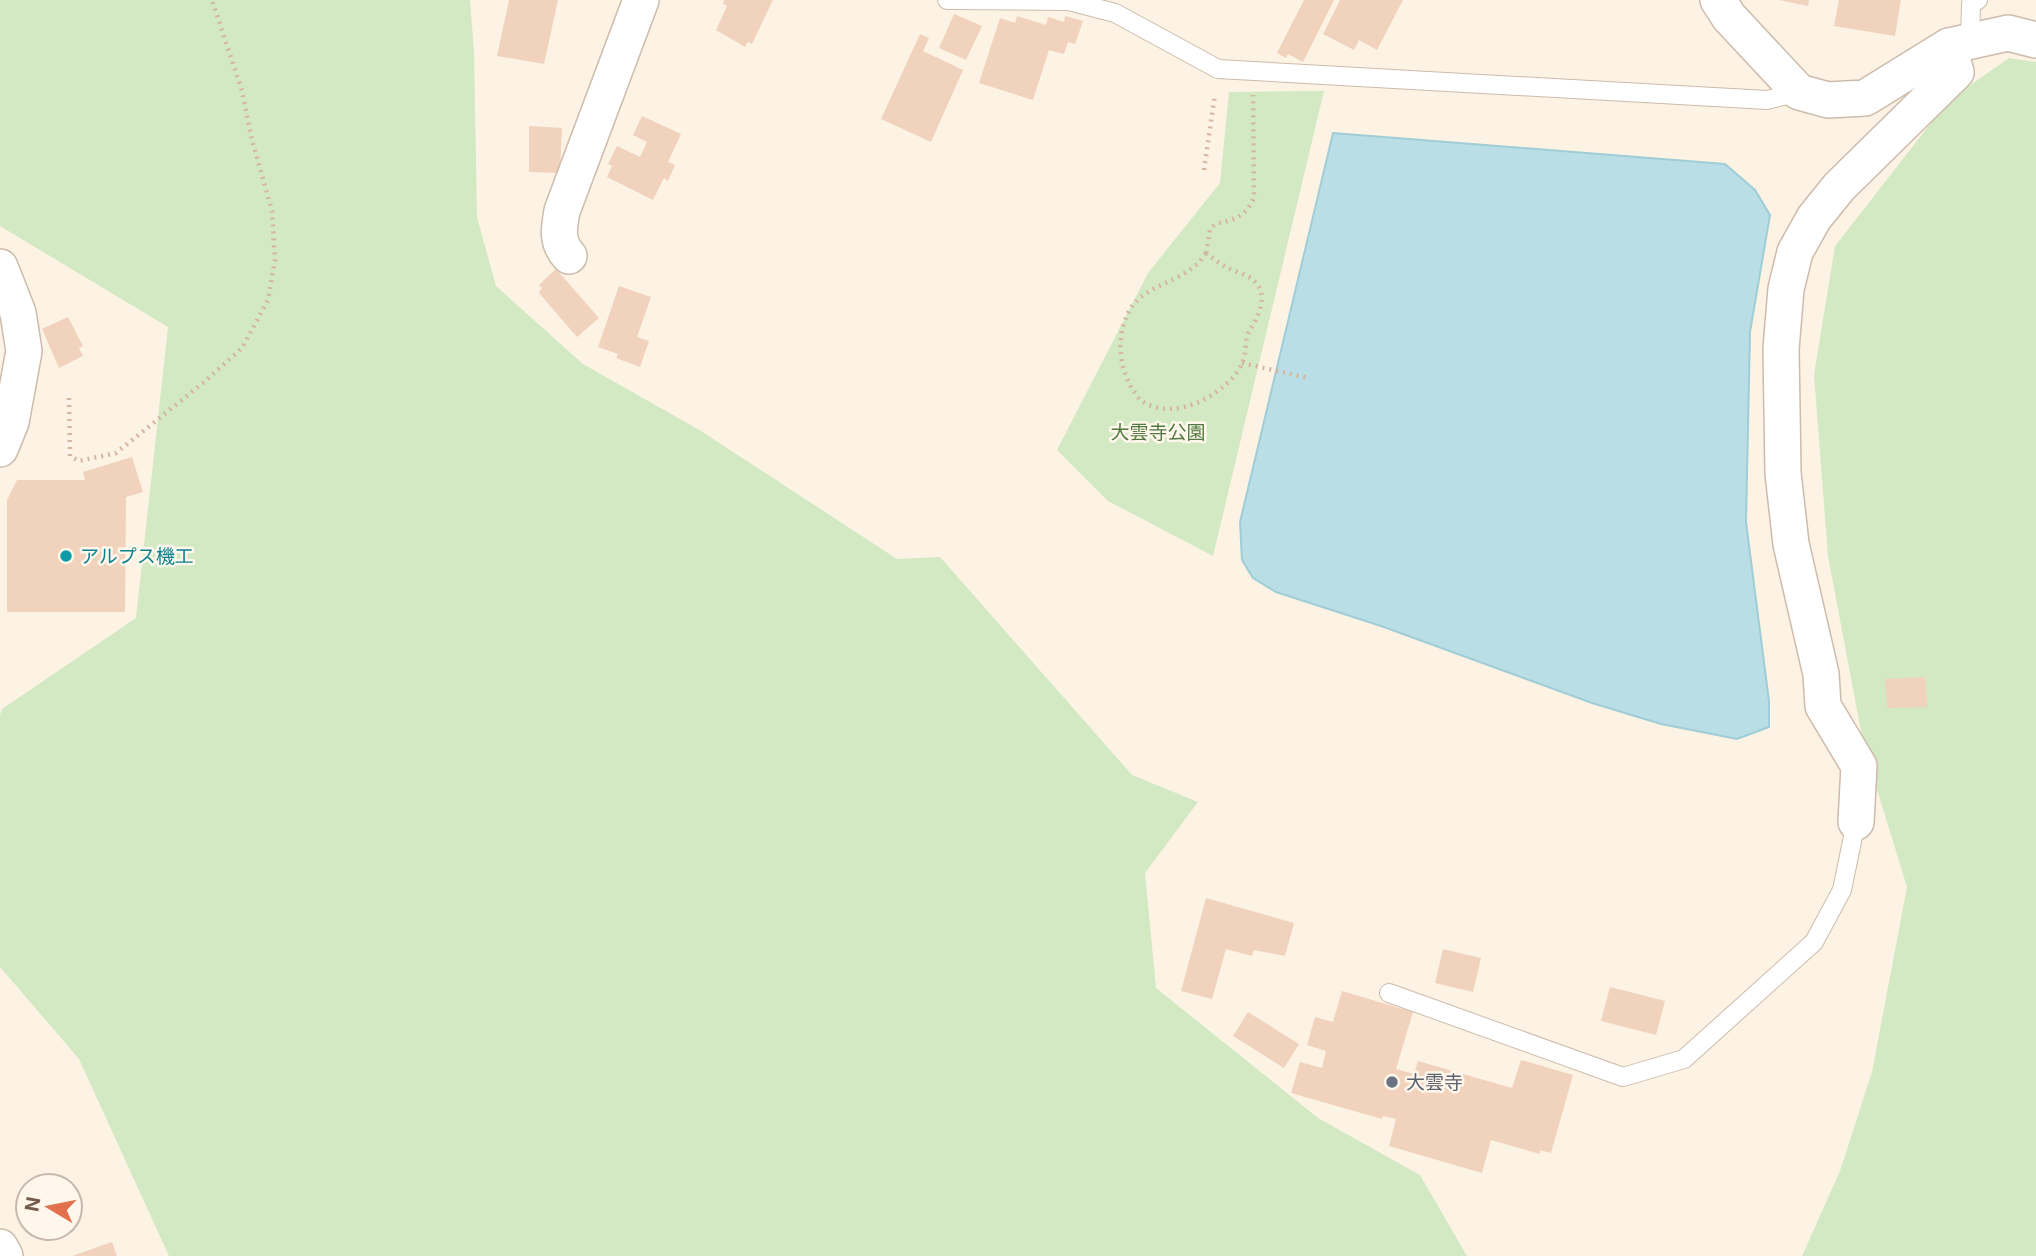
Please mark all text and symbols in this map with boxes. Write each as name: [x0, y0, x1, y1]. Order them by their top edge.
park label: 大雲寺公園: [1110, 421, 1206, 444]
place label: アルプス機工: [80, 545, 194, 568]
marker: アルプス機工: [58, 548, 74, 564]
place label: 大雲寺: [1406, 1071, 1463, 1094]
marker: 大雲寺: [1384, 1074, 1400, 1090]
north arrow: [14, 1172, 84, 1242]
text: N: [20, 1195, 45, 1213]

